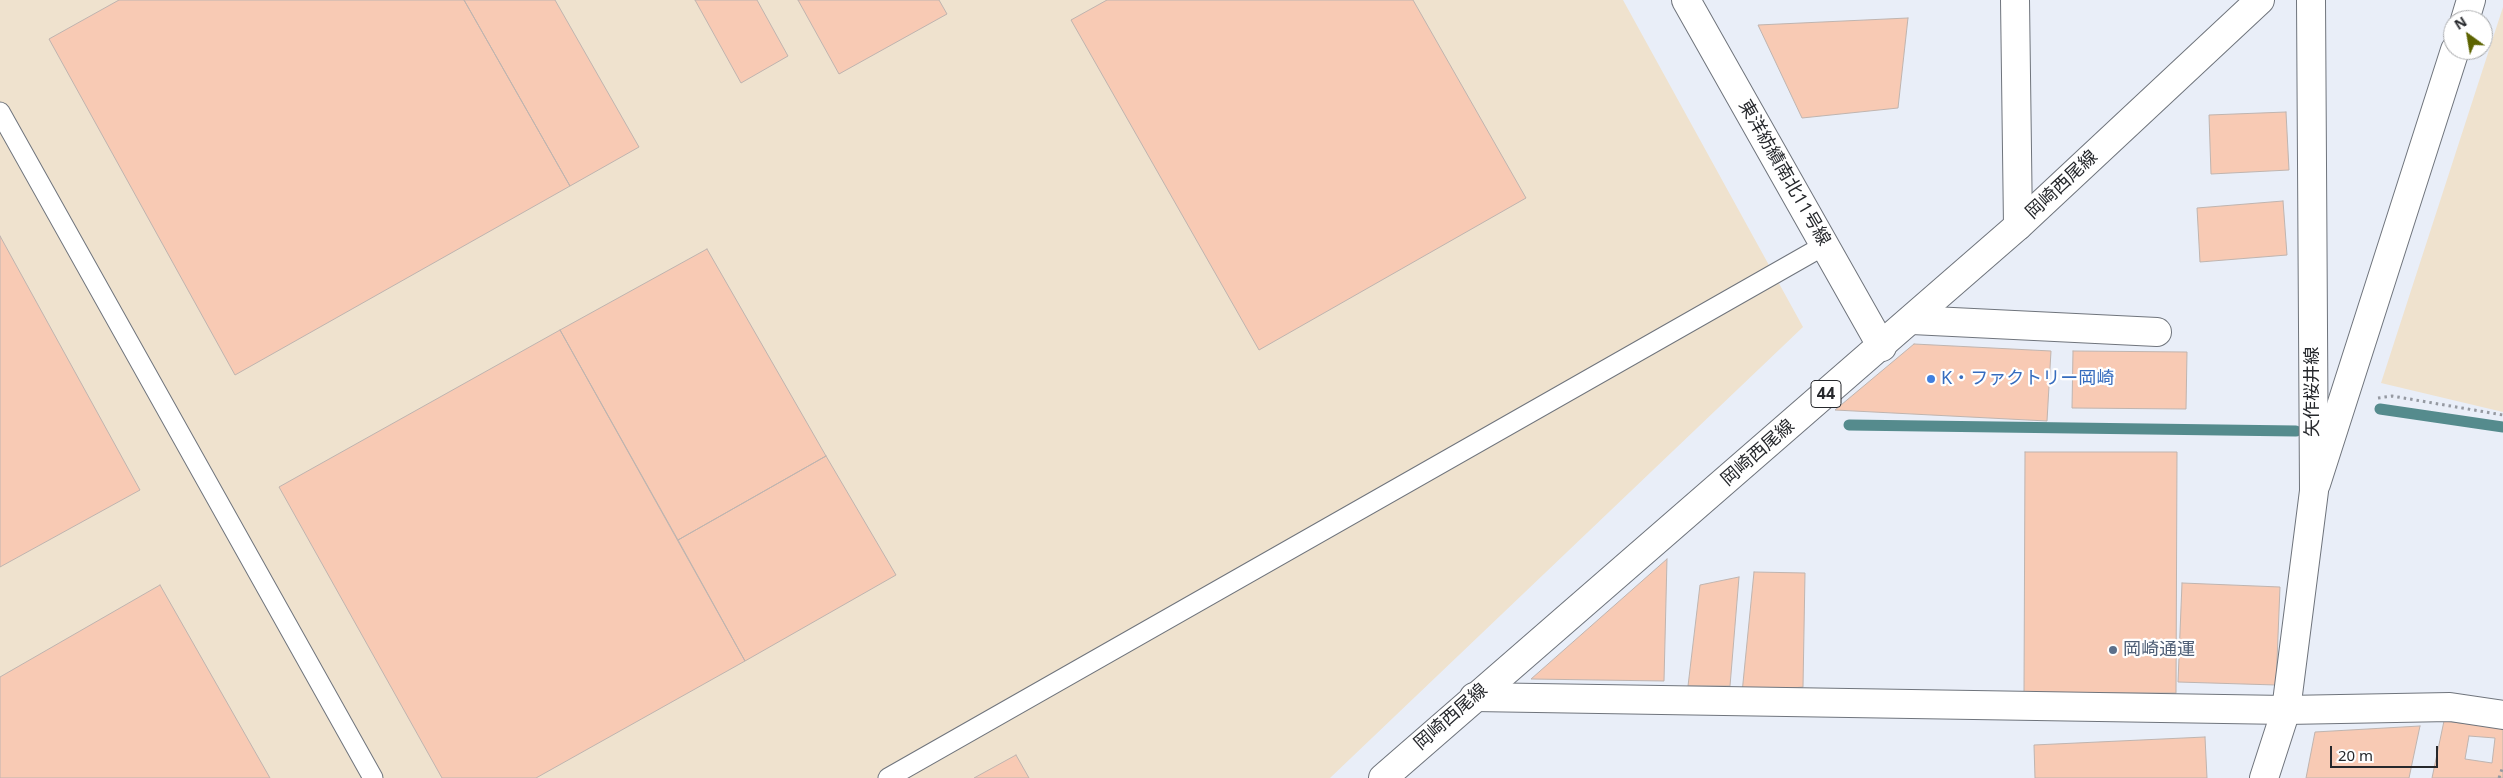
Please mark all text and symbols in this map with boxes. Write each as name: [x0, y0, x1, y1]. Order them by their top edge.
north arrow: [2443, 10, 2493, 60]
text: N: [2450, 12, 2470, 34]
street label: 東洋紡績南北11号線: [1733, 96, 1835, 250]
street label: 岡崎西尾線: [2022, 146, 2102, 224]
street label: 矢作桜井線: [2302, 347, 2324, 437]
place label: K・ファクトリー岡崎: [1941, 368, 2114, 390]
marker: K・ファクトリー岡崎: [1925, 373, 1937, 385]
road number: 44: [1811, 380, 1841, 408]
street label: 岡崎西尾線: [1717, 415, 1799, 491]
place label: 岡崎通運: [2123, 639, 2195, 661]
marker: 岡崎通運: [2107, 644, 2119, 656]
street label: 岡崎西尾線: [1410, 679, 1492, 755]
scale bar: [2333, 736, 2440, 768]
text: 20 m: [2338, 745, 2373, 765]

